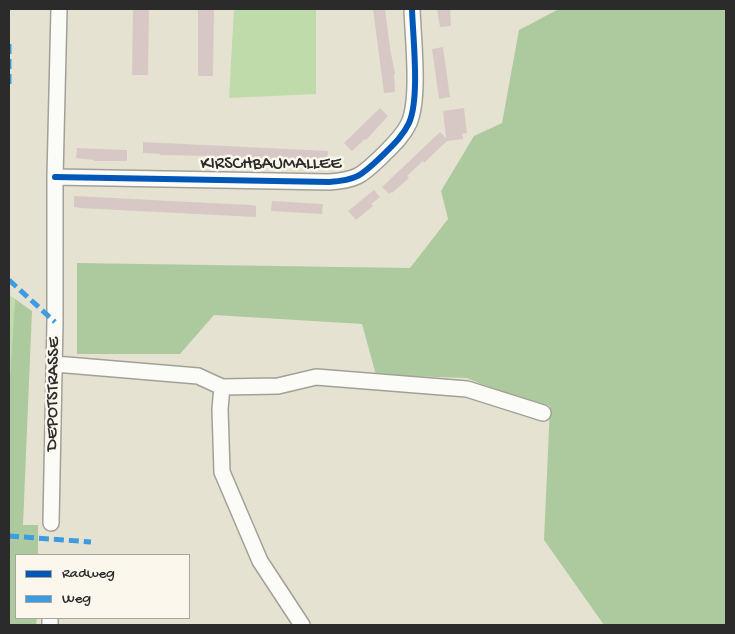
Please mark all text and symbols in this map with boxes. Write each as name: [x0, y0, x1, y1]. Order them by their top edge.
street label: KIRSCHBAUMALLEE: [201, 154, 341, 176]
street label: DEPOTSTRASSE: [42, 337, 66, 451]
legend: [15, 554, 190, 619]
text: Radweg: [62, 565, 115, 583]
text: Weg: [62, 590, 91, 608]

